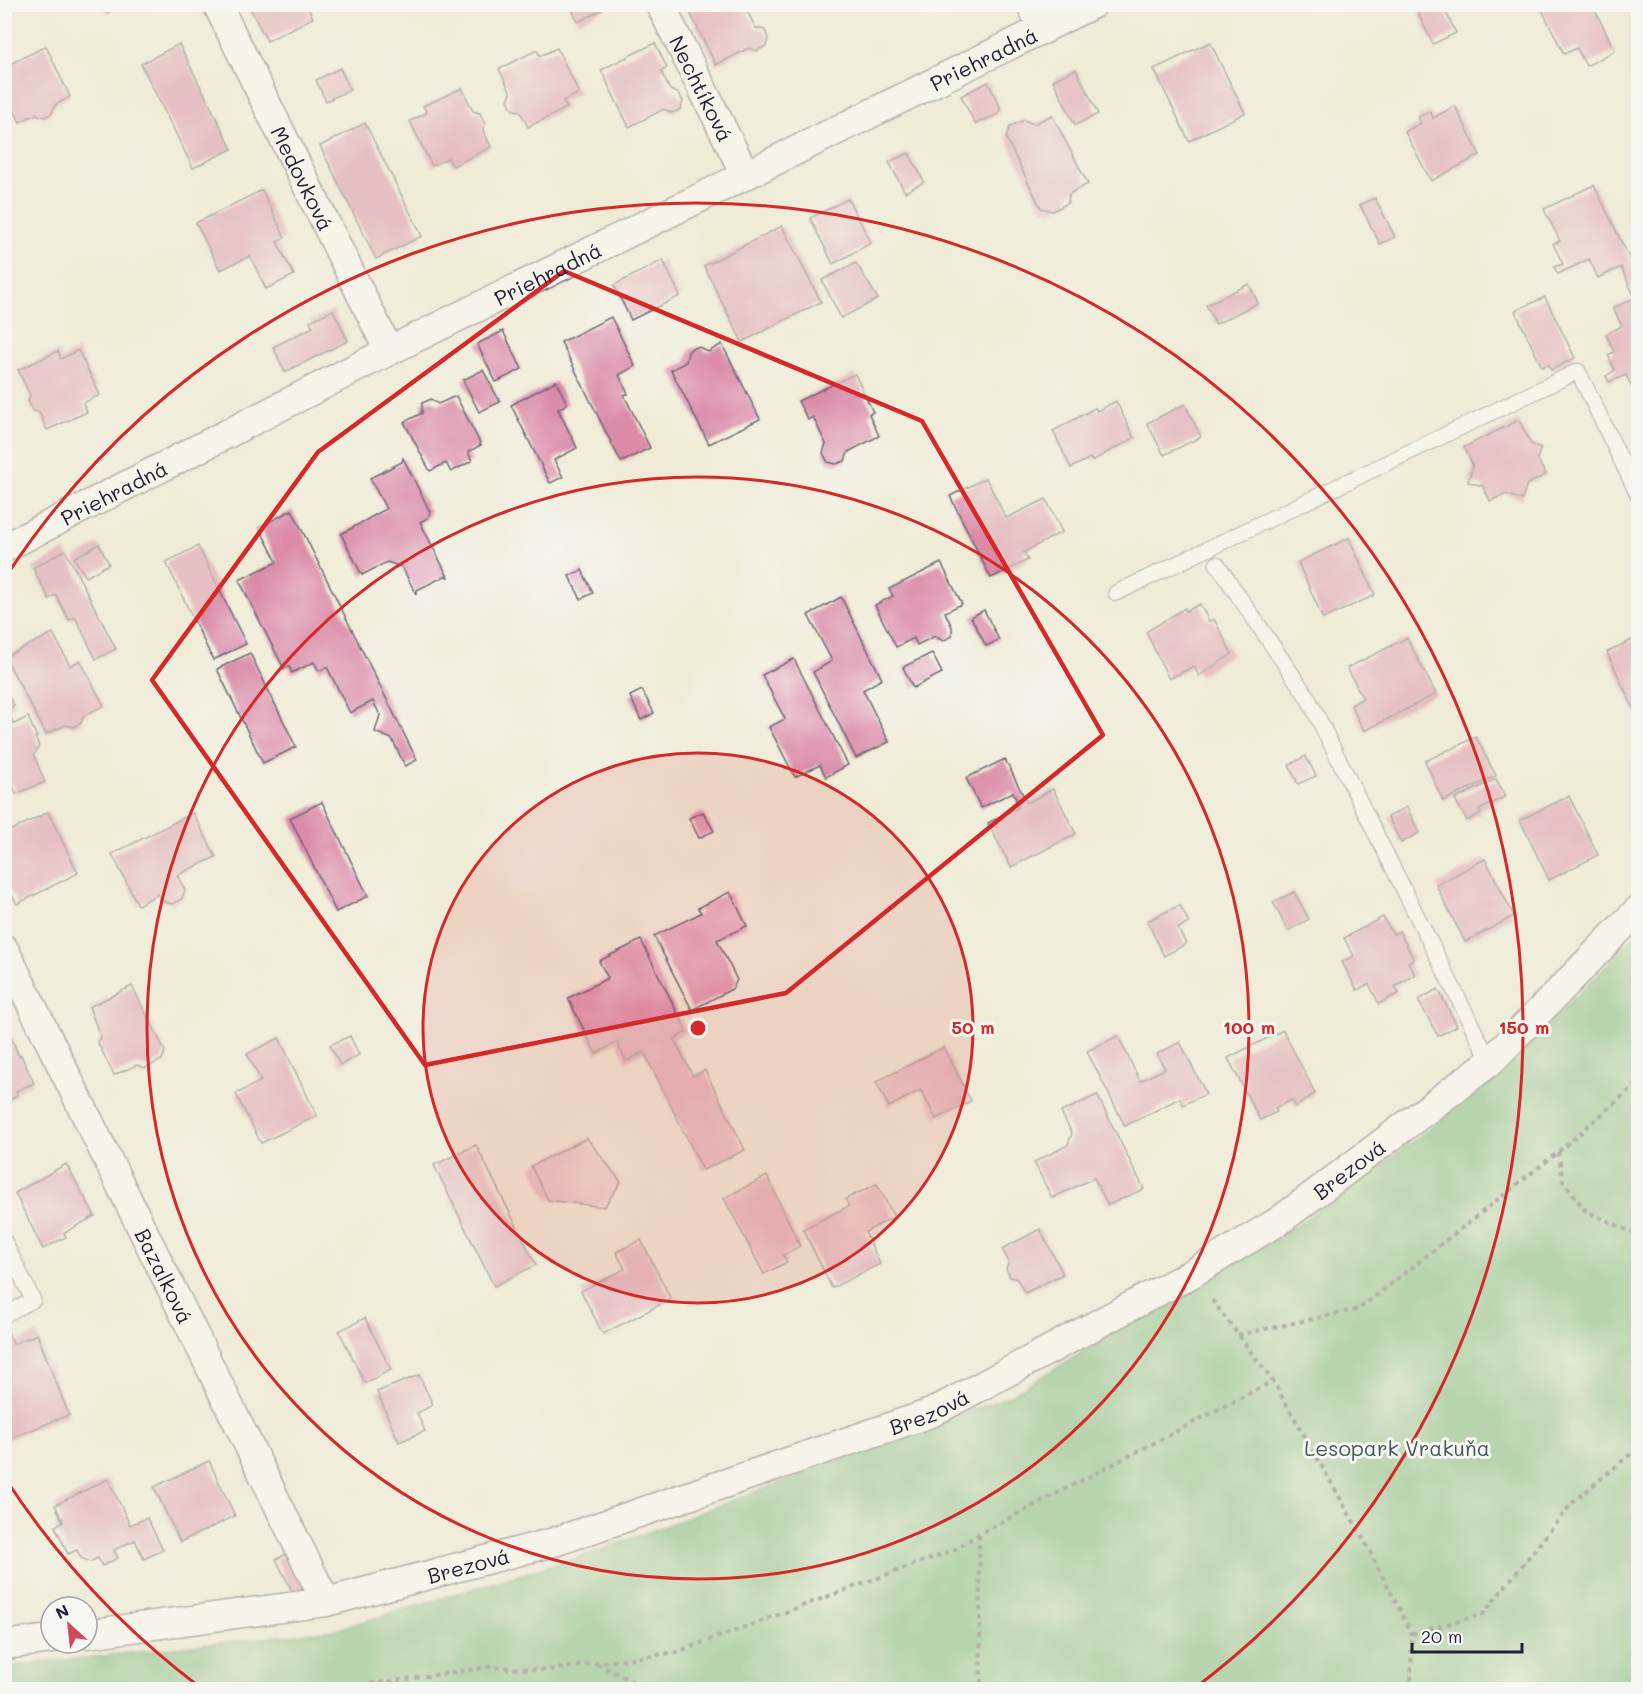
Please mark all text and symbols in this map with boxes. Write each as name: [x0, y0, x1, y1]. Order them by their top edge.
street label: Priehradná: [925, 20, 1041, 96]
street label: Nechtíková: [664, 30, 740, 146]
street label: Medovková: [266, 121, 340, 235]
street label: Priehradná: [489, 235, 606, 311]
street label: Priehradná: [56, 453, 171, 530]
text: 50 m: [952, 1015, 994, 1039]
text: 100 m: [1223, 1015, 1275, 1039]
text: 150 m: [1499, 1015, 1549, 1039]
centre of rings: [688, 1018, 708, 1038]
street label: Brezová: [1307, 1132, 1390, 1205]
street label: Bazalková: [130, 1223, 200, 1328]
street label: Brezová: [886, 1382, 973, 1440]
park label: Lesopark Vrakuňa: [1304, 1434, 1490, 1461]
street label: Brezová: [424, 1541, 512, 1588]
north arrow: [39, 1595, 99, 1655]
text: N: [52, 1599, 72, 1623]
scale bar: [1412, 1616, 1522, 1654]
text: 20 m: [1421, 1624, 1462, 1648]

